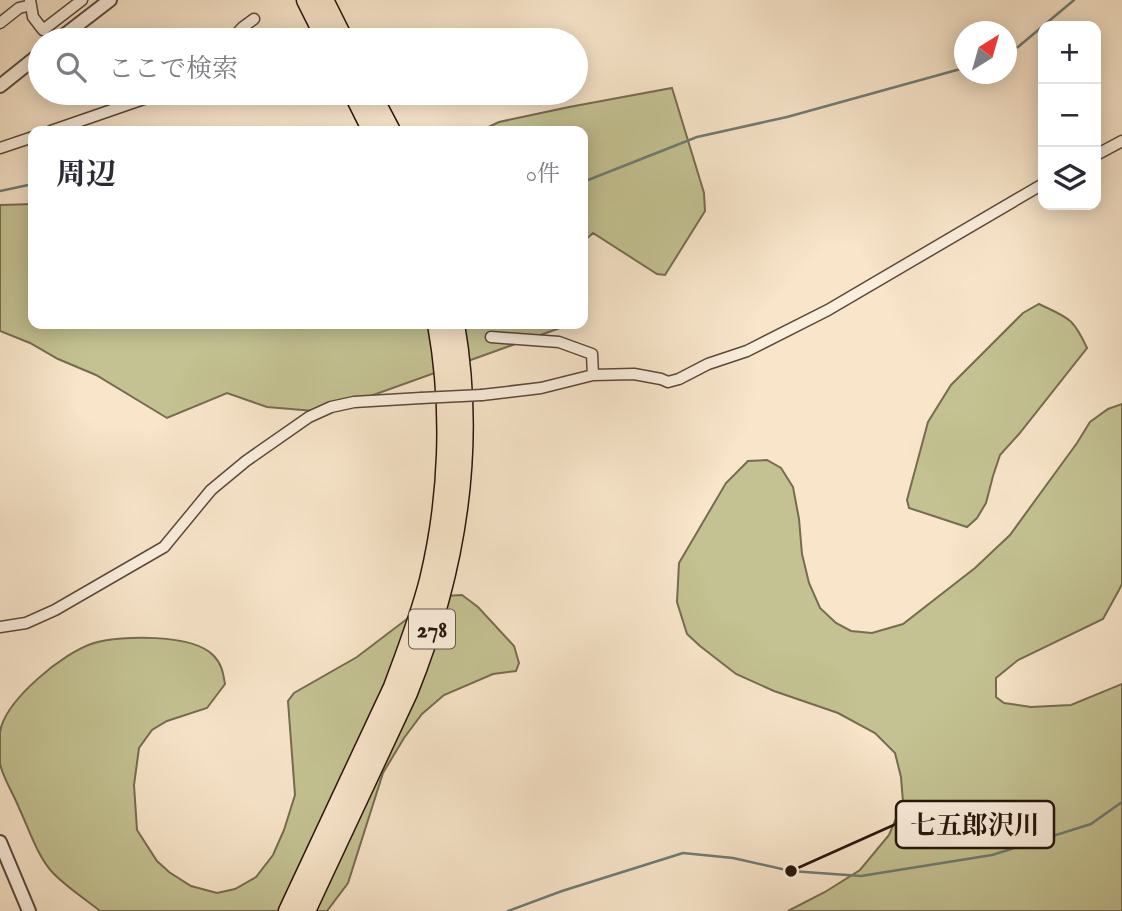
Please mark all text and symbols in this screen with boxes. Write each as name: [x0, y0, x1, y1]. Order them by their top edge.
north arrow: [954, 21, 1017, 84]
map controls: [1038, 21, 1101, 210]
button: +: [1038, 21, 1101, 84]
search box: [28, 28, 588, 105]
icon: search: [52, 48, 90, 86]
text: ここで検索: [108, 53, 238, 86]
button: −: [1038, 84, 1101, 147]
button: layers: [1038, 147, 1101, 210]
text: 周辺: [56, 157, 116, 195]
text: 0件: [526, 160, 560, 189]
road number: 278: [409, 610, 455, 649]
callout: 七五郎沢川: [896, 801, 1054, 848]
text: 七五郎沢川: [910, 810, 1040, 843]

